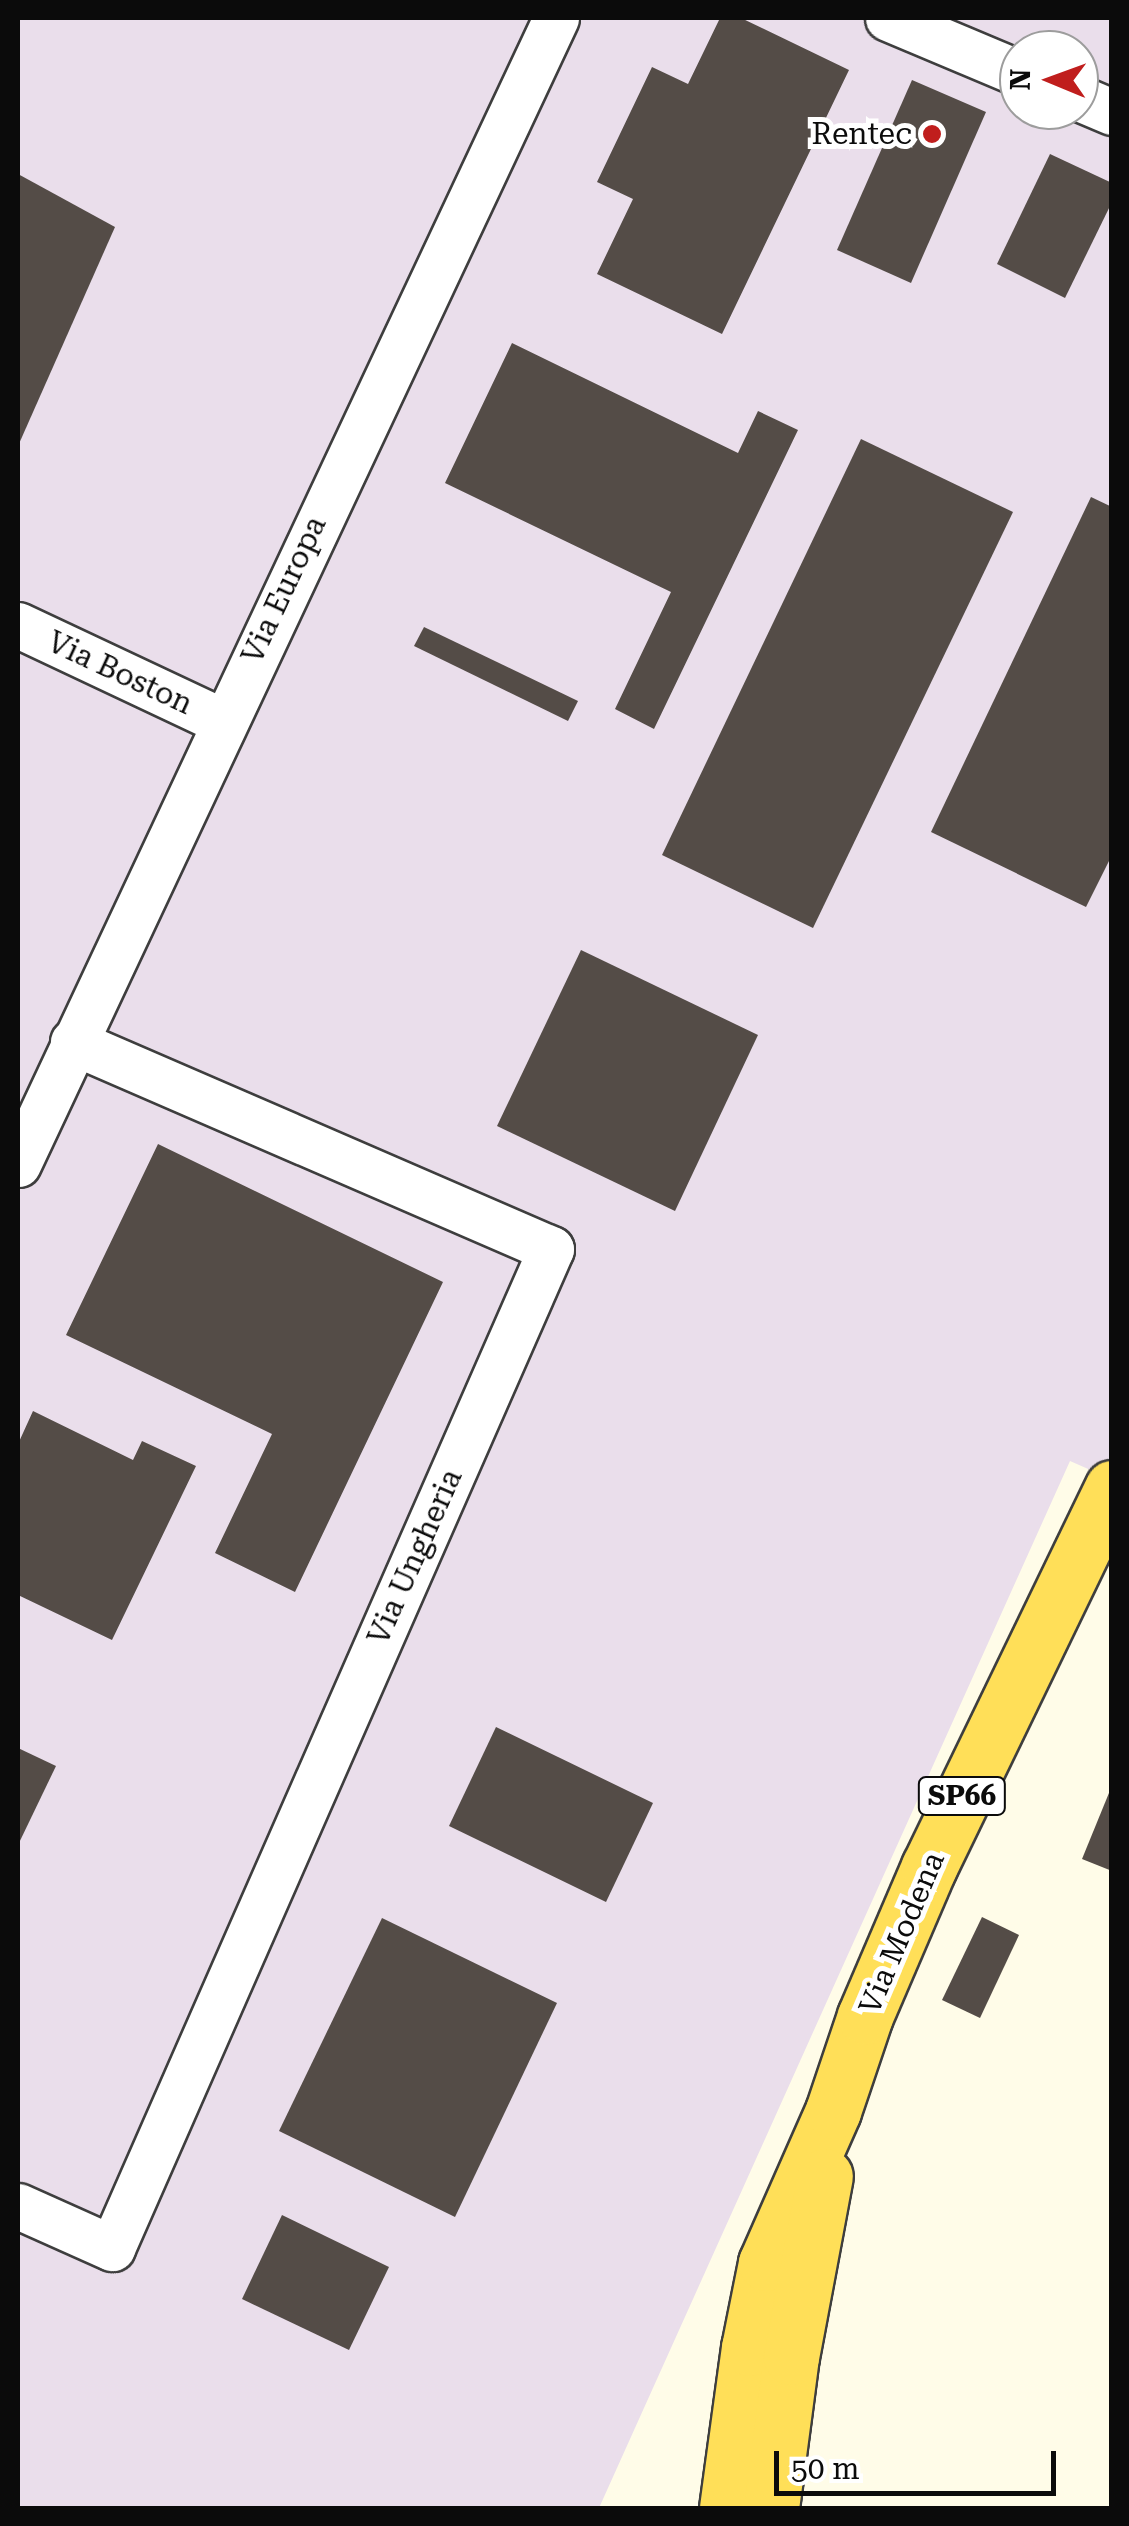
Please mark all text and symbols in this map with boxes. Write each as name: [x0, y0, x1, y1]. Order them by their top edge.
north arrow: [999, 30, 1099, 130]
text: N: [1004, 68, 1037, 91]
place label: Rentec: [812, 116, 912, 152]
marker: Rentec: [921, 123, 943, 145]
street label: Via Europa: [234, 511, 334, 669]
street label: Via Boston: [42, 624, 198, 722]
street label: Via Ungheria: [360, 1464, 470, 1650]
road number: SP66: [917, 1773, 1007, 1819]
street label: Via Modena: [852, 1847, 952, 2019]
scale bar: [779, 2431, 1062, 2493]
text: 50 m: [791, 2451, 860, 2486]

